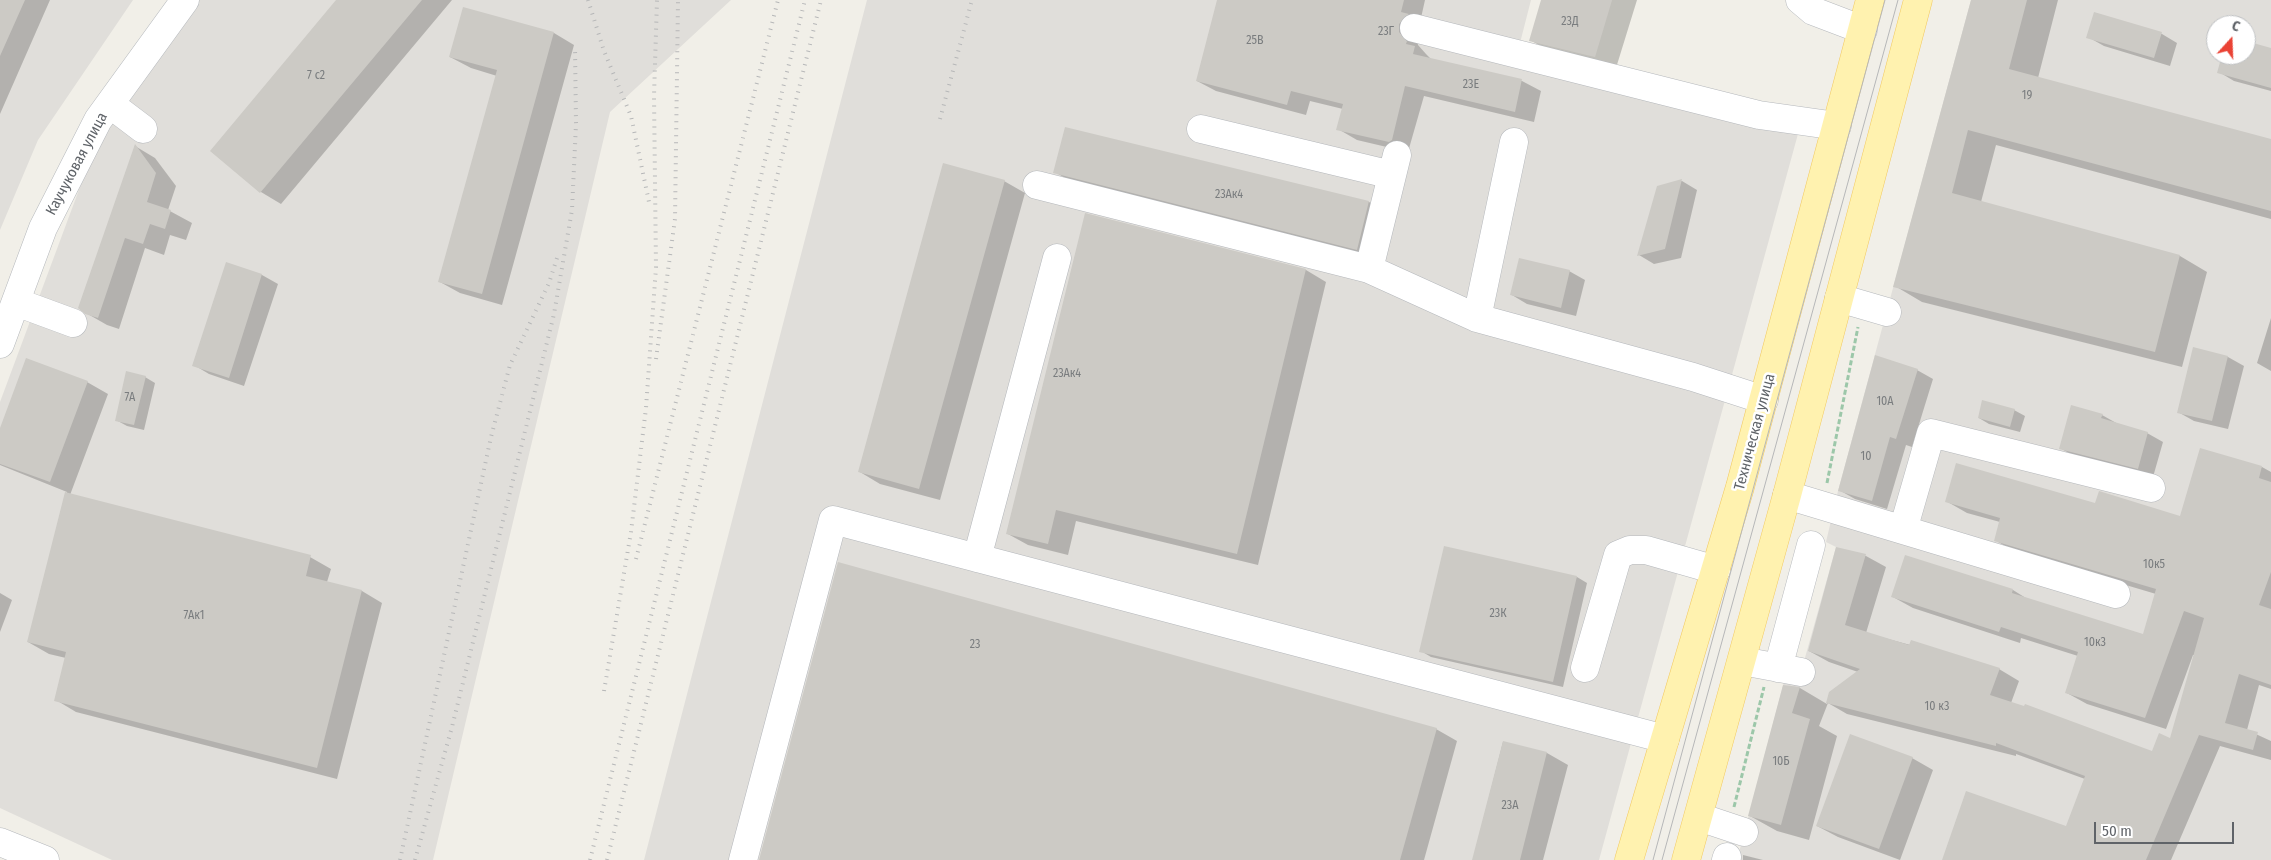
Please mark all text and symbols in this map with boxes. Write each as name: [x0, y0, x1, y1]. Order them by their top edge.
house number: 23Д: [1561, 15, 1579, 29]
north arrow: [2206, 15, 2256, 65]
text: С: [2230, 17, 2242, 36]
house number: 23Г: [1378, 25, 1394, 39]
house number: 25В: [1246, 34, 1264, 48]
house number: 7 с2: [307, 69, 325, 83]
house number: 23Е: [1463, 78, 1479, 92]
house number: 19: [2022, 89, 2032, 103]
street label: Каучуковая улица: [42, 109, 112, 219]
house number: 23Ак4: [1215, 188, 1243, 202]
house number: 23Ак4: [1053, 367, 1081, 381]
street label: Техническая улица: [1731, 372, 1779, 492]
house number: 7А: [125, 391, 135, 405]
house number: 10А: [1876, 395, 1894, 409]
house number: 10: [1861, 450, 1871, 464]
house number: 10к5: [2143, 558, 2165, 572]
house number: 23К: [1489, 607, 1507, 621]
house number: 7Ак1: [184, 609, 204, 623]
house number: 10к3: [2084, 636, 2106, 650]
house number: 23: [970, 638, 980, 652]
house number: 10 к3: [1925, 700, 1949, 714]
house number: 10Б: [1772, 755, 1790, 769]
house number: 23А: [1502, 799, 1518, 813]
scale bar: [2096, 812, 2236, 844]
text: 50 m: [2102, 822, 2132, 840]

